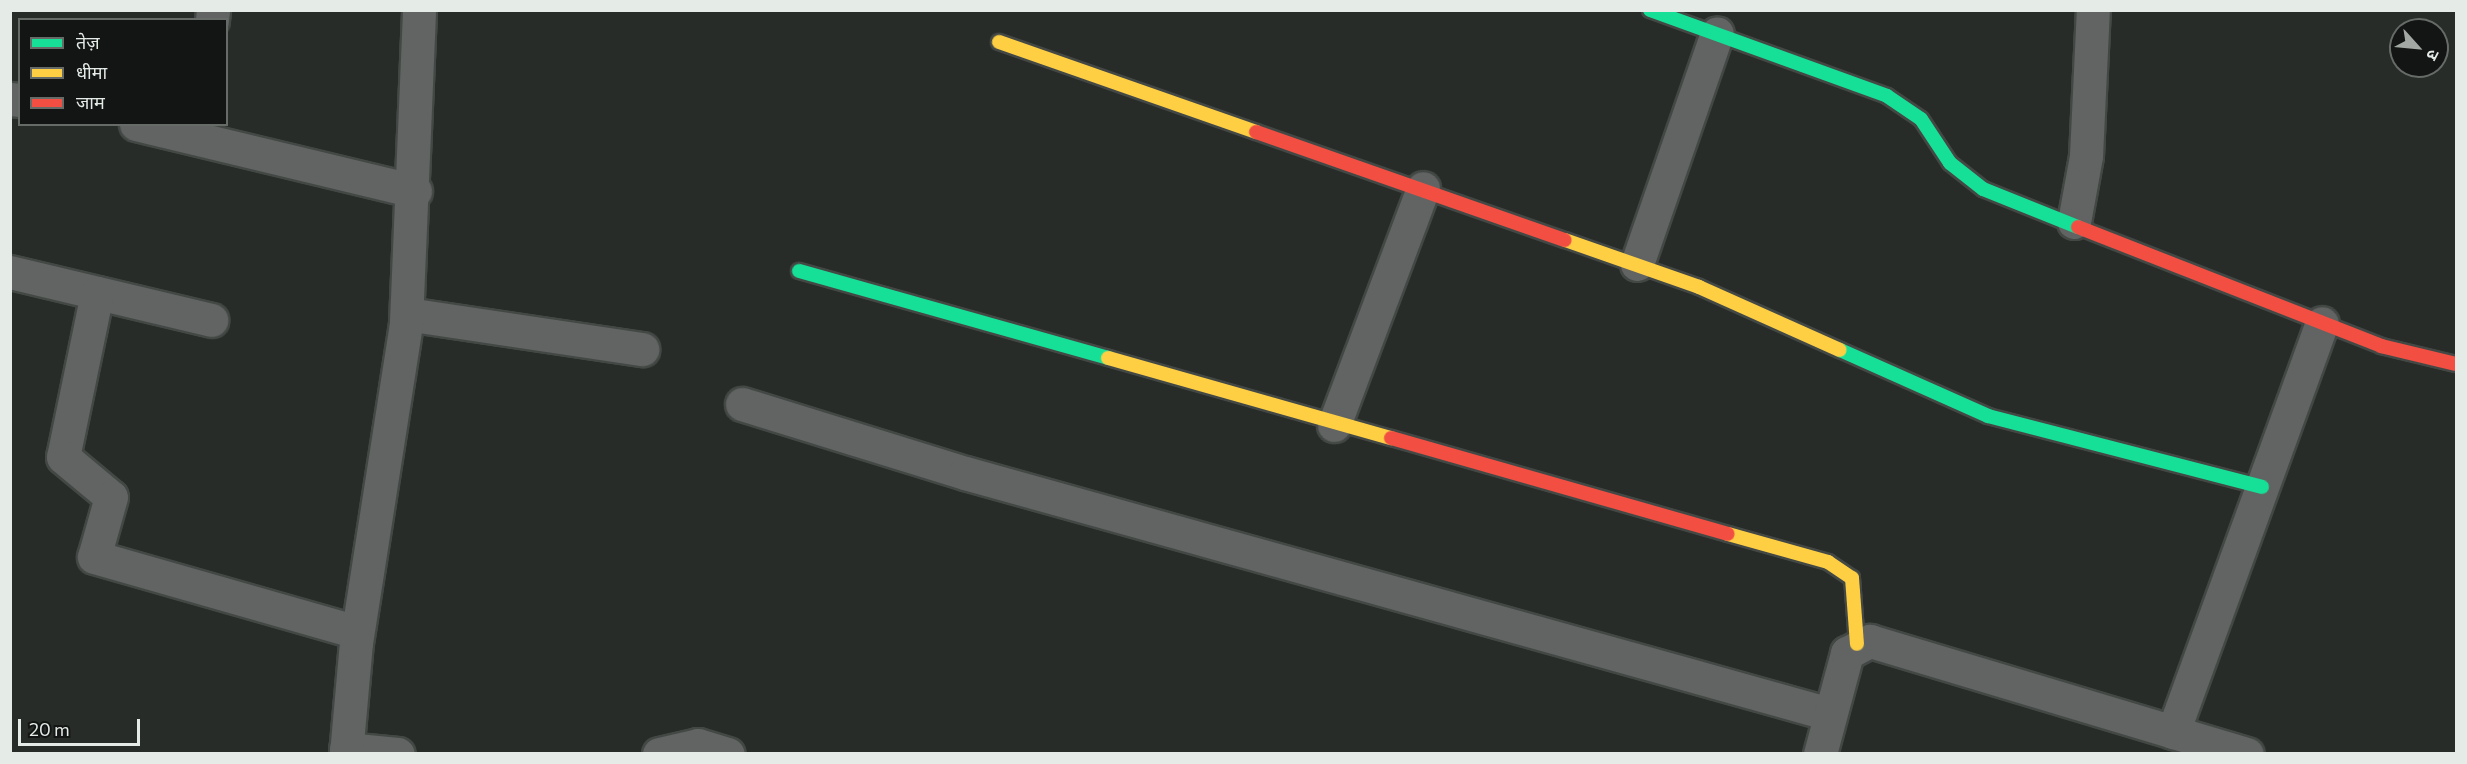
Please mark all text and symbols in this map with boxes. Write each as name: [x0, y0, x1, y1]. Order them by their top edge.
legend: [18, 18, 228, 126]
north arrow: [2389, 18, 2449, 78]
text: तेज़: [76, 31, 100, 53]
text: उ: [2423, 47, 2444, 64]
text: धीमा: [76, 61, 107, 83]
text: जाम: [76, 91, 105, 113]
scale bar: [21, 707, 142, 745]
text: 20 m: [29, 718, 70, 740]

